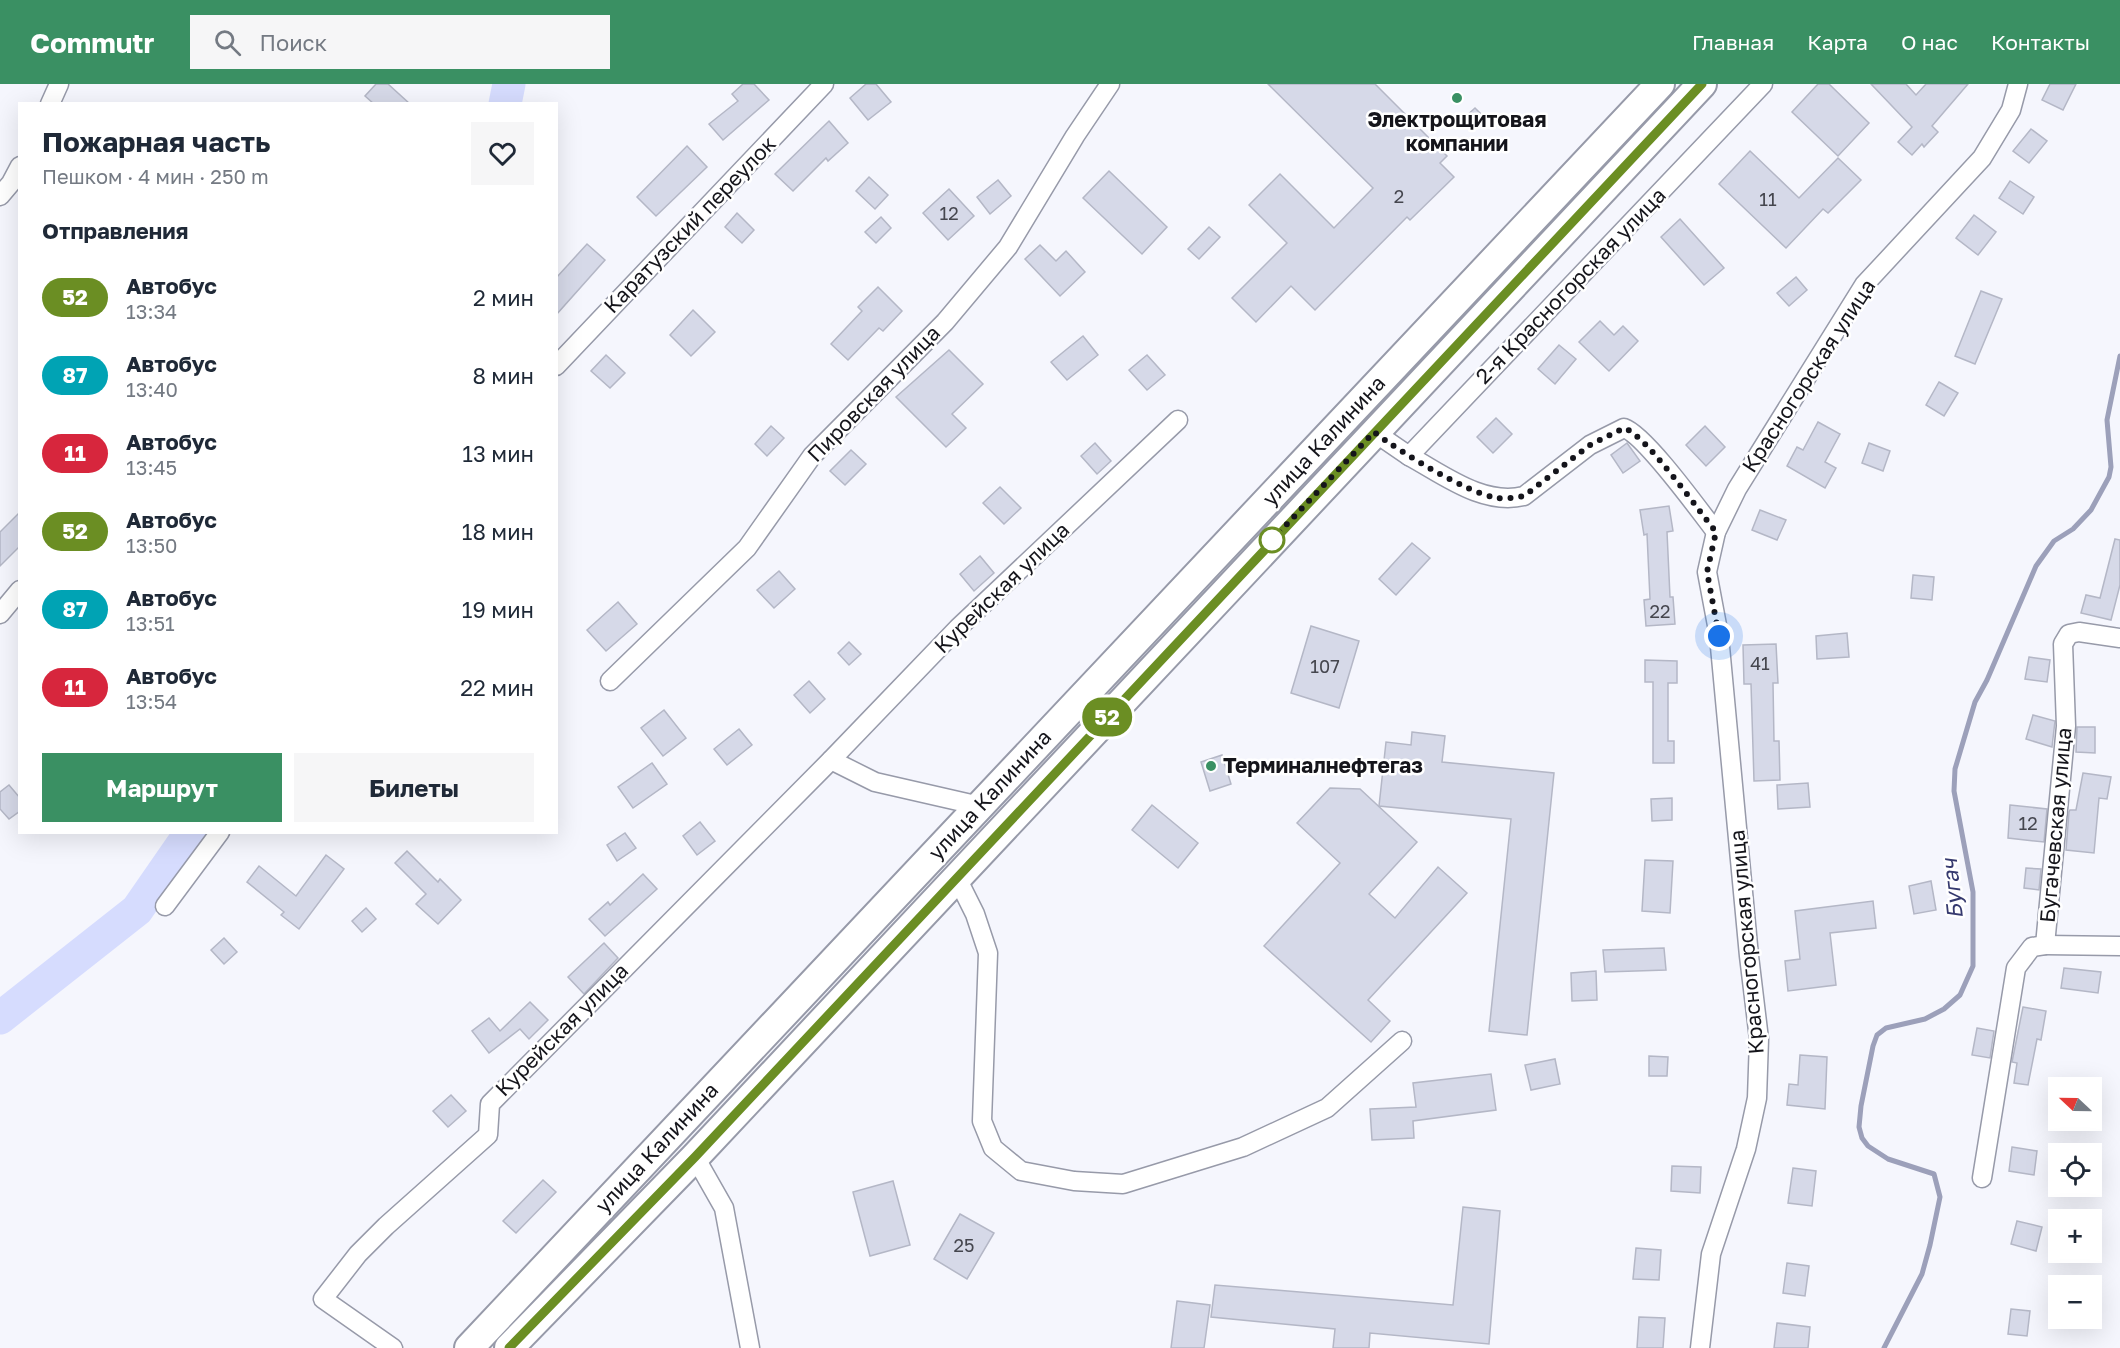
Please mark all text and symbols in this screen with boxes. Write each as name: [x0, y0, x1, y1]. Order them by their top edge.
search box: [190, 15, 610, 69]
text: Commutr: [30, 26, 154, 59]
icon: search: [211, 26, 244, 59]
text: Поиск: [259, 29, 327, 56]
text: Главная: [1692, 29, 1774, 55]
text: Карта: [1807, 29, 1868, 55]
text: О нас: [1901, 29, 1958, 55]
text: Контакты: [1991, 29, 2090, 55]
marker: Электрощитовая компании: [1450, 91, 1464, 105]
place label: Электрощитовая компании: [1367, 106, 1547, 156]
button: heart: [471, 122, 534, 185]
text: Пожарная часть: [42, 125, 271, 158]
street label: Каратузский переулок: [598, 130, 781, 318]
text: Пешком · 4 мин · 250 m: [42, 164, 269, 188]
street label: 2-я Красногорская улица: [1470, 182, 1671, 389]
house number: 2: [1394, 185, 1404, 207]
house number: 11: [1759, 188, 1777, 210]
house number: 12: [939, 202, 959, 224]
text: Отправления: [42, 217, 188, 244]
text: Автобус: [126, 272, 217, 299]
street label: Красногорская улица: [1736, 274, 1880, 477]
text: 52: [62, 284, 88, 310]
text: 2 мин: [473, 284, 534, 311]
text: 13:34: [126, 299, 177, 323]
street label: Пировская улица: [801, 320, 945, 467]
text: Автобус: [126, 350, 217, 377]
text: 87: [63, 362, 87, 388]
text: 8 мин: [472, 362, 534, 389]
street label: улица Калинина: [1256, 370, 1390, 511]
text: 13:40: [126, 377, 178, 401]
text: Автобус: [126, 428, 217, 455]
text: 11: [64, 440, 86, 466]
text: 13 мин: [462, 440, 534, 467]
text: 13:45: [126, 455, 177, 479]
text: Автобус: [126, 506, 217, 533]
street label: Курейская улица: [928, 516, 1074, 658]
text: 52: [62, 518, 88, 544]
text: 18 мин: [462, 518, 534, 545]
unlabelled marker: [1259, 527, 1285, 553]
text: 13:50: [126, 533, 177, 557]
text: Автобус: [126, 584, 217, 611]
text: 87: [63, 596, 87, 622]
text: 19 мин: [462, 596, 534, 623]
house number: 22: [1650, 600, 1670, 622]
text: 13:51: [126, 611, 175, 635]
your location: [1704, 621, 1734, 651]
house number: 41: [1750, 652, 1770, 674]
house number: 107: [1310, 655, 1340, 677]
text: Автобус: [126, 662, 217, 689]
text: 11: [64, 674, 86, 700]
text: 22 мин: [460, 674, 534, 701]
text: 13:54: [126, 689, 177, 713]
line badge: 52: [1080, 698, 1134, 736]
text: 52: [1094, 704, 1120, 730]
street label: улица Калинина: [922, 724, 1056, 865]
street label: Бугачевская улица: [2034, 726, 2076, 924]
place label: Терминалнефтегаз: [1223, 752, 1423, 778]
button: Маршрут: [42, 753, 282, 822]
button: Билеты: [294, 753, 534, 822]
marker: Терминалнефтегаз: [1204, 759, 1218, 773]
house number: 12: [2018, 812, 2038, 834]
street label: Красногорская улица: [1723, 829, 1769, 1055]
water label: Бугач: [1935, 856, 1968, 921]
street label: Курейская улица: [489, 957, 633, 1101]
street label: улица Калинина: [589, 1077, 723, 1218]
north arrow: [2048, 1077, 2102, 1131]
map controls: [2048, 1077, 2102, 1329]
button: locate: [2048, 1143, 2102, 1197]
button: +: [2048, 1209, 2102, 1263]
house number: 25: [954, 1234, 974, 1256]
button: −: [2048, 1275, 2102, 1329]

